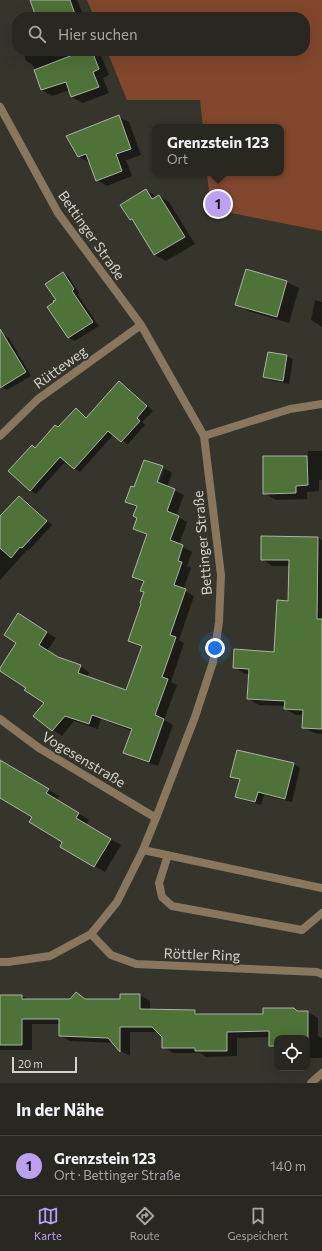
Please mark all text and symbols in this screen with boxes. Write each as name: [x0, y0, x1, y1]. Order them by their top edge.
search box: [12, 12, 310, 56]
icon: search: [26, 23, 48, 45]
text: Hier suchen: [58, 25, 138, 43]
popup: [152, 124, 284, 176]
text: Grenzstein 123: [167, 133, 269, 151]
text: Ort: [167, 151, 188, 167]
street label: Bettinger Straße: [55, 187, 129, 283]
pin: 1: [205, 189, 231, 219]
street label: Rütteweg: [30, 342, 90, 392]
street label: Bettinger Straße: [189, 490, 215, 596]
your location: [205, 638, 225, 658]
street label: Vogesenstraße: [39, 727, 129, 791]
street label: Röttler Ring: [163, 944, 241, 964]
map controls: [274, 1035, 310, 1071]
button: locate: [274, 1035, 310, 1071]
scale bar: [12, 1055, 77, 1074]
text: 20 m: [18, 1057, 43, 1070]
text: In der Nähe: [16, 1099, 104, 1120]
text: Grenzstein 123: [54, 1149, 156, 1167]
text: 1: [26, 1158, 32, 1174]
text: 140 m: [270, 1158, 306, 1174]
text: Ort · Bettinger Straße: [54, 1167, 181, 1183]
tab: Karte: [34, 1205, 62, 1242]
tab: Route: [130, 1205, 160, 1242]
tab: Gespeichert: [228, 1205, 288, 1242]

